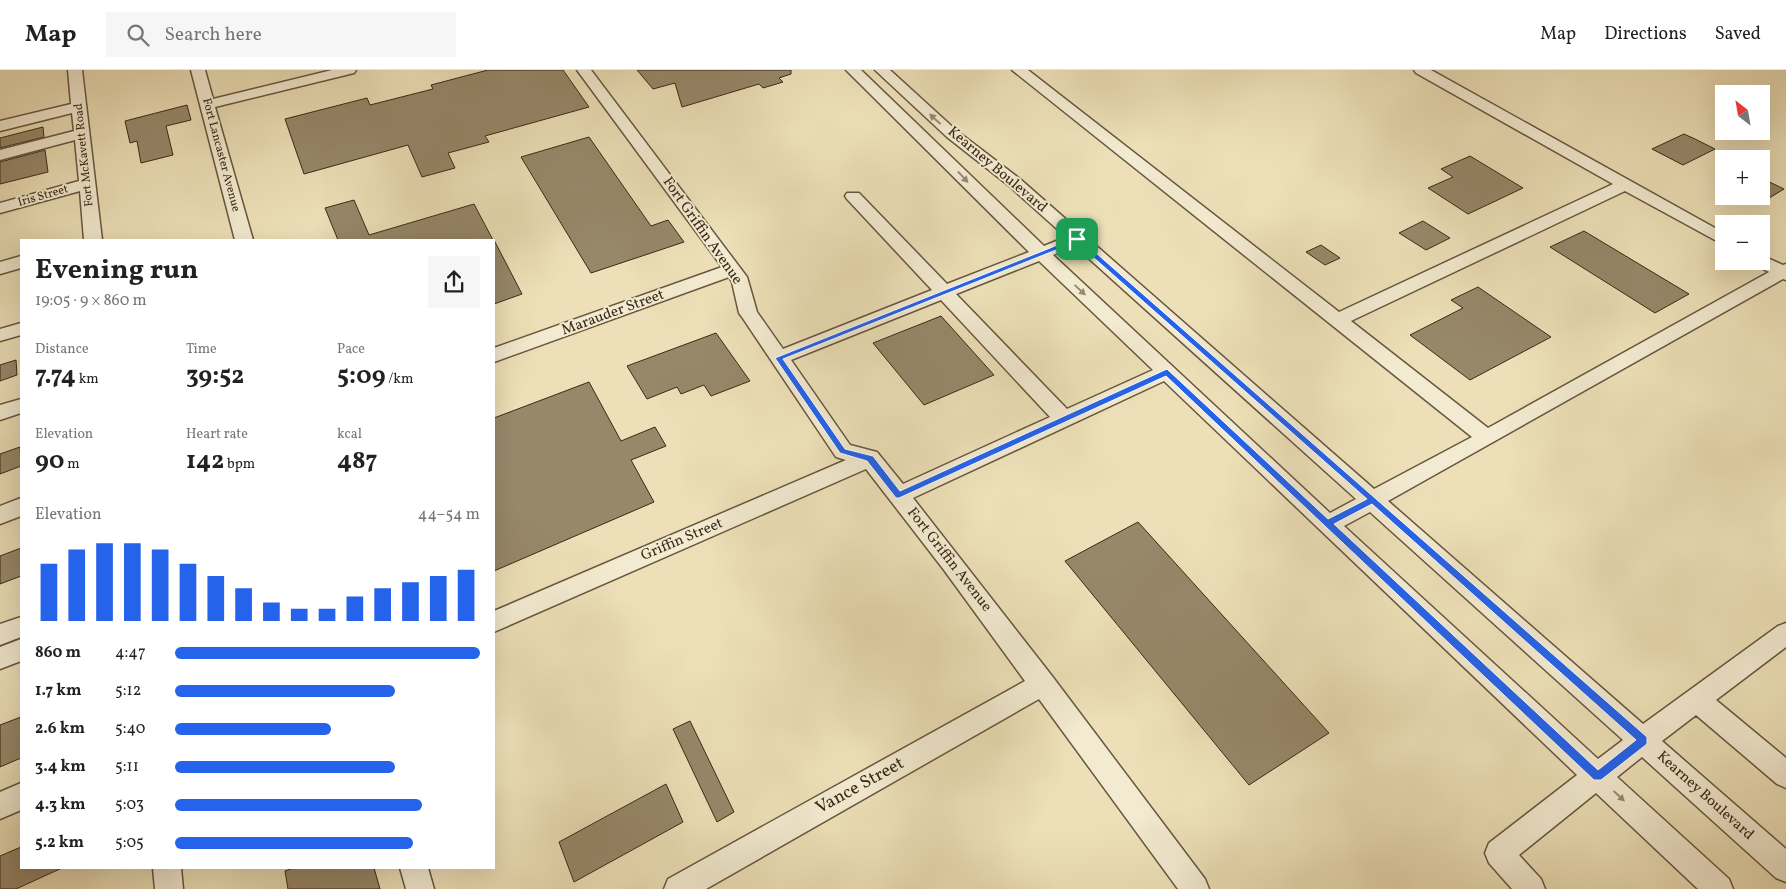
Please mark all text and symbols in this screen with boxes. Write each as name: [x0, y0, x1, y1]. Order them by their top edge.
search box: [106, 12, 456, 57]
text: Map: [25, 18, 76, 52]
icon: search: [124, 21, 152, 49]
text: Search here: [164, 22, 262, 48]
text: Map: [1540, 22, 1576, 47]
text: Directions: [1604, 22, 1687, 47]
text: Saved: [1715, 22, 1761, 47]
north arrow: [1715, 85, 1770, 140]
map controls: [1715, 85, 1770, 270]
street label: Fort Lancaster Avenue: [198, 96, 244, 214]
street label: Fort McKavett Road: [71, 102, 97, 208]
one-way arrow: [929, 113, 942, 124]
street label: Kearney Boulevard: [943, 122, 1051, 218]
button: +: [1715, 150, 1770, 205]
one-way arrow: [957, 171, 969, 183]
street label: Fort Griffin Avenue: [657, 173, 747, 289]
street label: Iris Street: [16, 181, 70, 211]
button: −: [1715, 215, 1770, 270]
pin: [1056, 218, 1098, 260]
icon: arrive: [1063, 225, 1091, 253]
text: Evening run: [35, 251, 199, 290]
button: share: [428, 256, 480, 308]
one-way arrow: [1074, 284, 1086, 296]
street label: Marauder Street: [559, 285, 667, 341]
text: 19:05 · 9 × 860 m: [35, 290, 147, 312]
text: Distance: [35, 340, 89, 359]
text: Time: [186, 340, 217, 359]
text: Pace: [337, 340, 365, 359]
text: 7.74: [35, 359, 76, 394]
text: 39:52: [186, 359, 244, 394]
text: 5:09: [337, 359, 385, 394]
text: km: [76, 370, 99, 389]
text: /km: [385, 370, 413, 389]
text: Elevation: [35, 425, 93, 444]
text: Heart rate: [186, 425, 248, 444]
text: kcal: [337, 425, 362, 444]
text: 90: [35, 444, 64, 479]
text: 142: [186, 444, 224, 479]
text: 487: [337, 444, 378, 479]
text: m: [64, 455, 80, 474]
text: bpm: [224, 455, 255, 474]
street label: Fort Griffin Avenue: [902, 503, 996, 617]
text: Elevation: [35, 504, 102, 526]
text: 44–54 m: [418, 504, 480, 526]
street label: Griffin Street: [638, 513, 726, 567]
text: 860 m: [35, 642, 81, 664]
text: 4:47: [115, 642, 146, 664]
text: 1.7 km: [35, 680, 82, 702]
text: 5:12: [115, 680, 141, 702]
text: 2.6 km: [35, 718, 85, 740]
text: 5:40: [115, 718, 145, 740]
street label: Kearney Boulevard: [1652, 747, 1758, 845]
street label: Vance Street: [811, 751, 909, 821]
text: 3.4 km: [35, 756, 86, 778]
text: 5:11: [115, 756, 139, 778]
one-way arrow: [1613, 791, 1626, 802]
text: 4.3 km: [35, 794, 85, 816]
text: 5:03: [115, 794, 144, 816]
text: 5.2 km: [35, 832, 84, 854]
text: 5:05: [115, 832, 144, 854]

